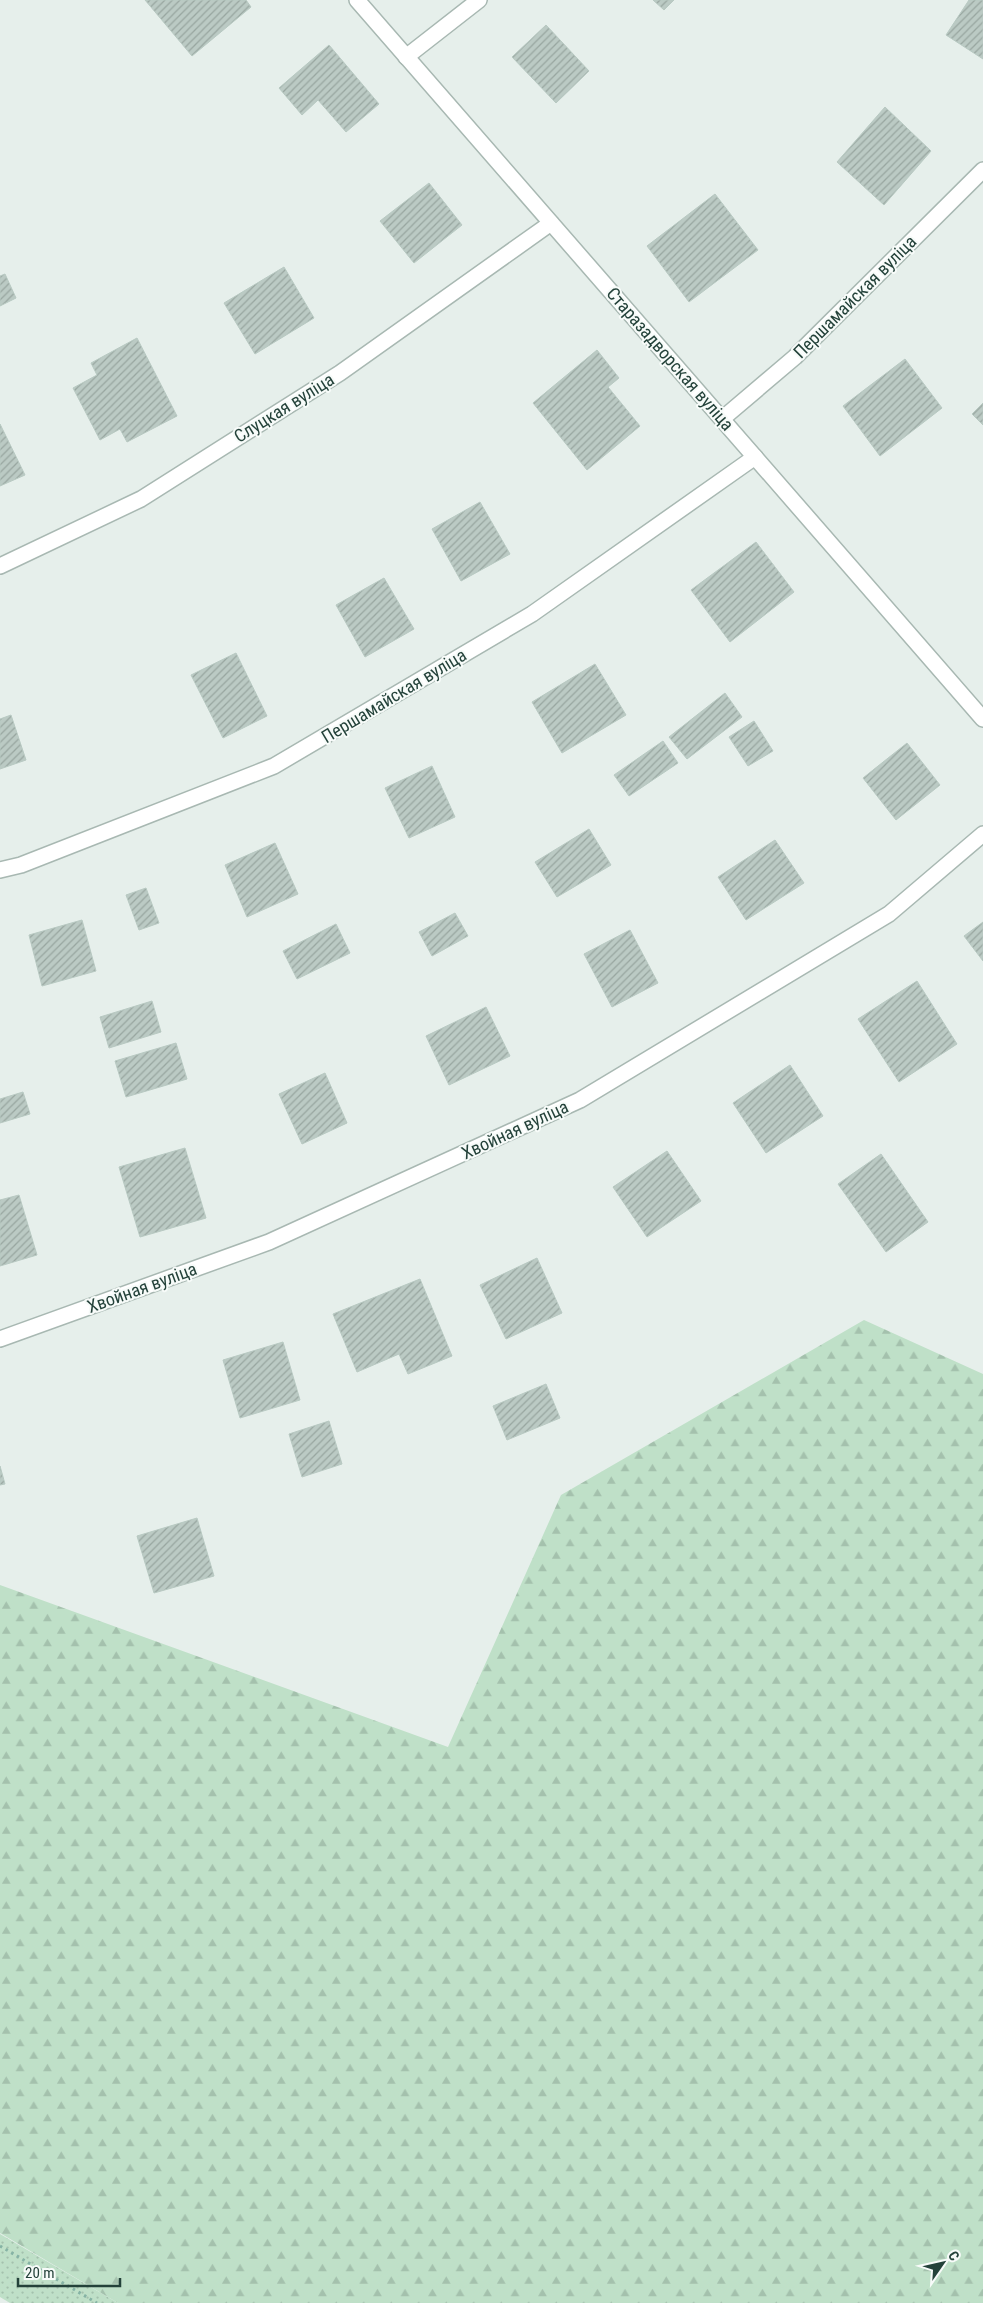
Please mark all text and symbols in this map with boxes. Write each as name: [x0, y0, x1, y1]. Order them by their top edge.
street label: Першамайская вуліца: [789, 231, 920, 362]
street label: Старазадворская вуліца: [602, 283, 738, 435]
street label: Слуцкая вуліца: [230, 368, 338, 447]
street label: Першамайская вуліца: [318, 644, 470, 747]
street label: Хвойная вуліца: [458, 1096, 571, 1163]
street label: Хвойная вуліца: [84, 1258, 200, 1317]
north arrow: [918, 2238, 968, 2288]
text: С: [945, 2248, 963, 2264]
scale bar: [18, 2256, 120, 2288]
text: 20 m: [25, 2264, 55, 2282]

